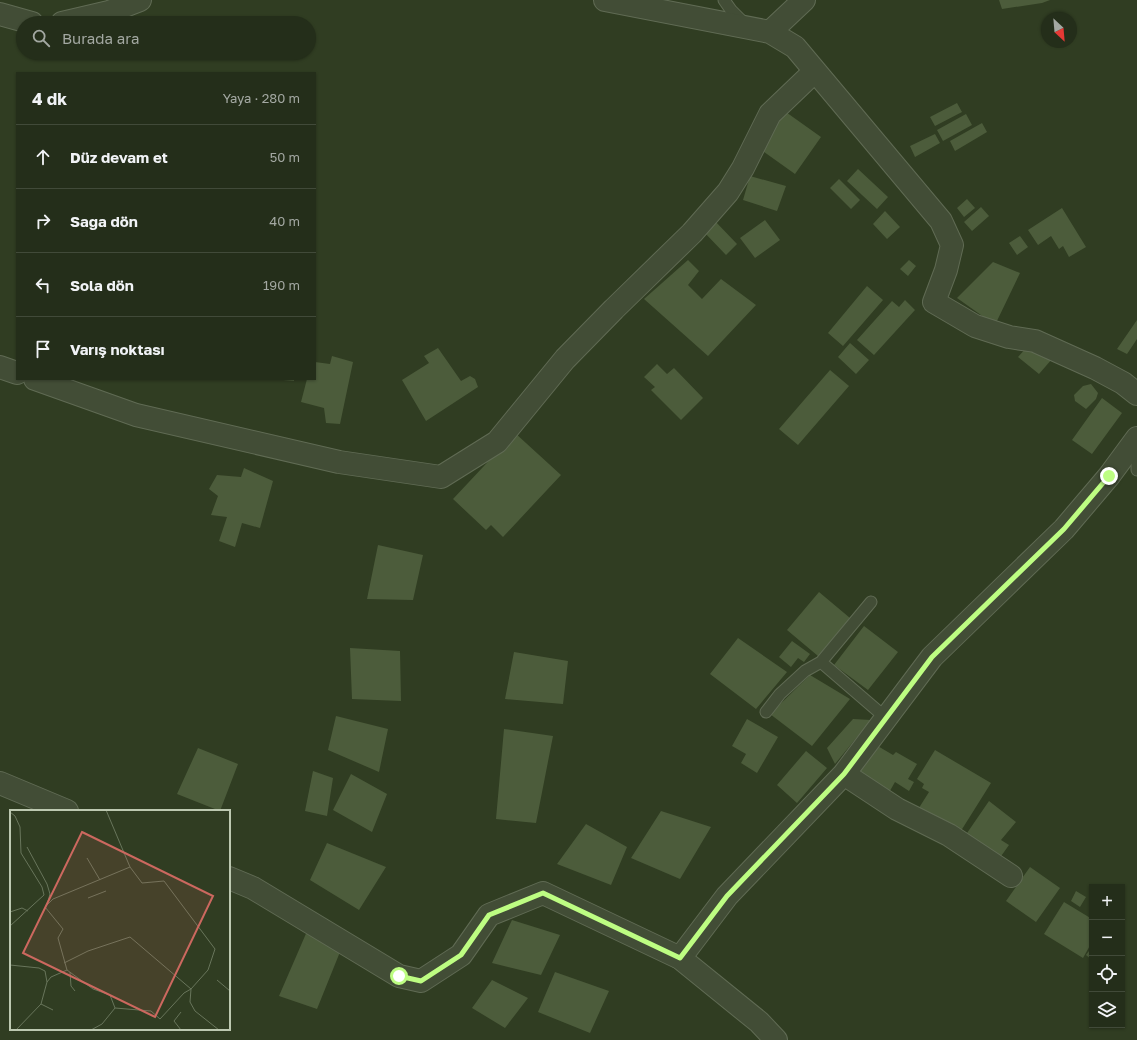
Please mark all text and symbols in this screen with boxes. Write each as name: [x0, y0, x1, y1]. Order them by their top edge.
north arrow: [1041, 12, 1077, 48]
search box: [16, 16, 316, 60]
icon: search: [30, 27, 52, 49]
text: Burada ara: [62, 29, 139, 47]
text: 4 dk: [32, 88, 67, 109]
text: Yaya · 280 m: [223, 90, 300, 106]
icon: ahead: [32, 146, 54, 168]
text: Düz devam et: [70, 148, 168, 166]
text: 50 m: [270, 149, 300, 165]
icon: right: [32, 210, 54, 232]
text: Sağa dön: [70, 212, 138, 230]
text: 40 m: [269, 213, 300, 229]
icon: left: [32, 274, 54, 296]
text: Sola dön: [70, 276, 134, 294]
text: 190 m: [263, 277, 300, 293]
icon: arrive: [32, 338, 54, 360]
text: Varış noktası: [70, 340, 165, 358]
route end: [1100, 467, 1118, 485]
inset map: [10, 810, 230, 1030]
map controls: [1089, 884, 1125, 1028]
button: +: [1089, 884, 1125, 920]
button: −: [1089, 920, 1125, 956]
button: locate: [1089, 956, 1125, 992]
route start: [390, 967, 408, 985]
button: layers: [1089, 992, 1125, 1028]

